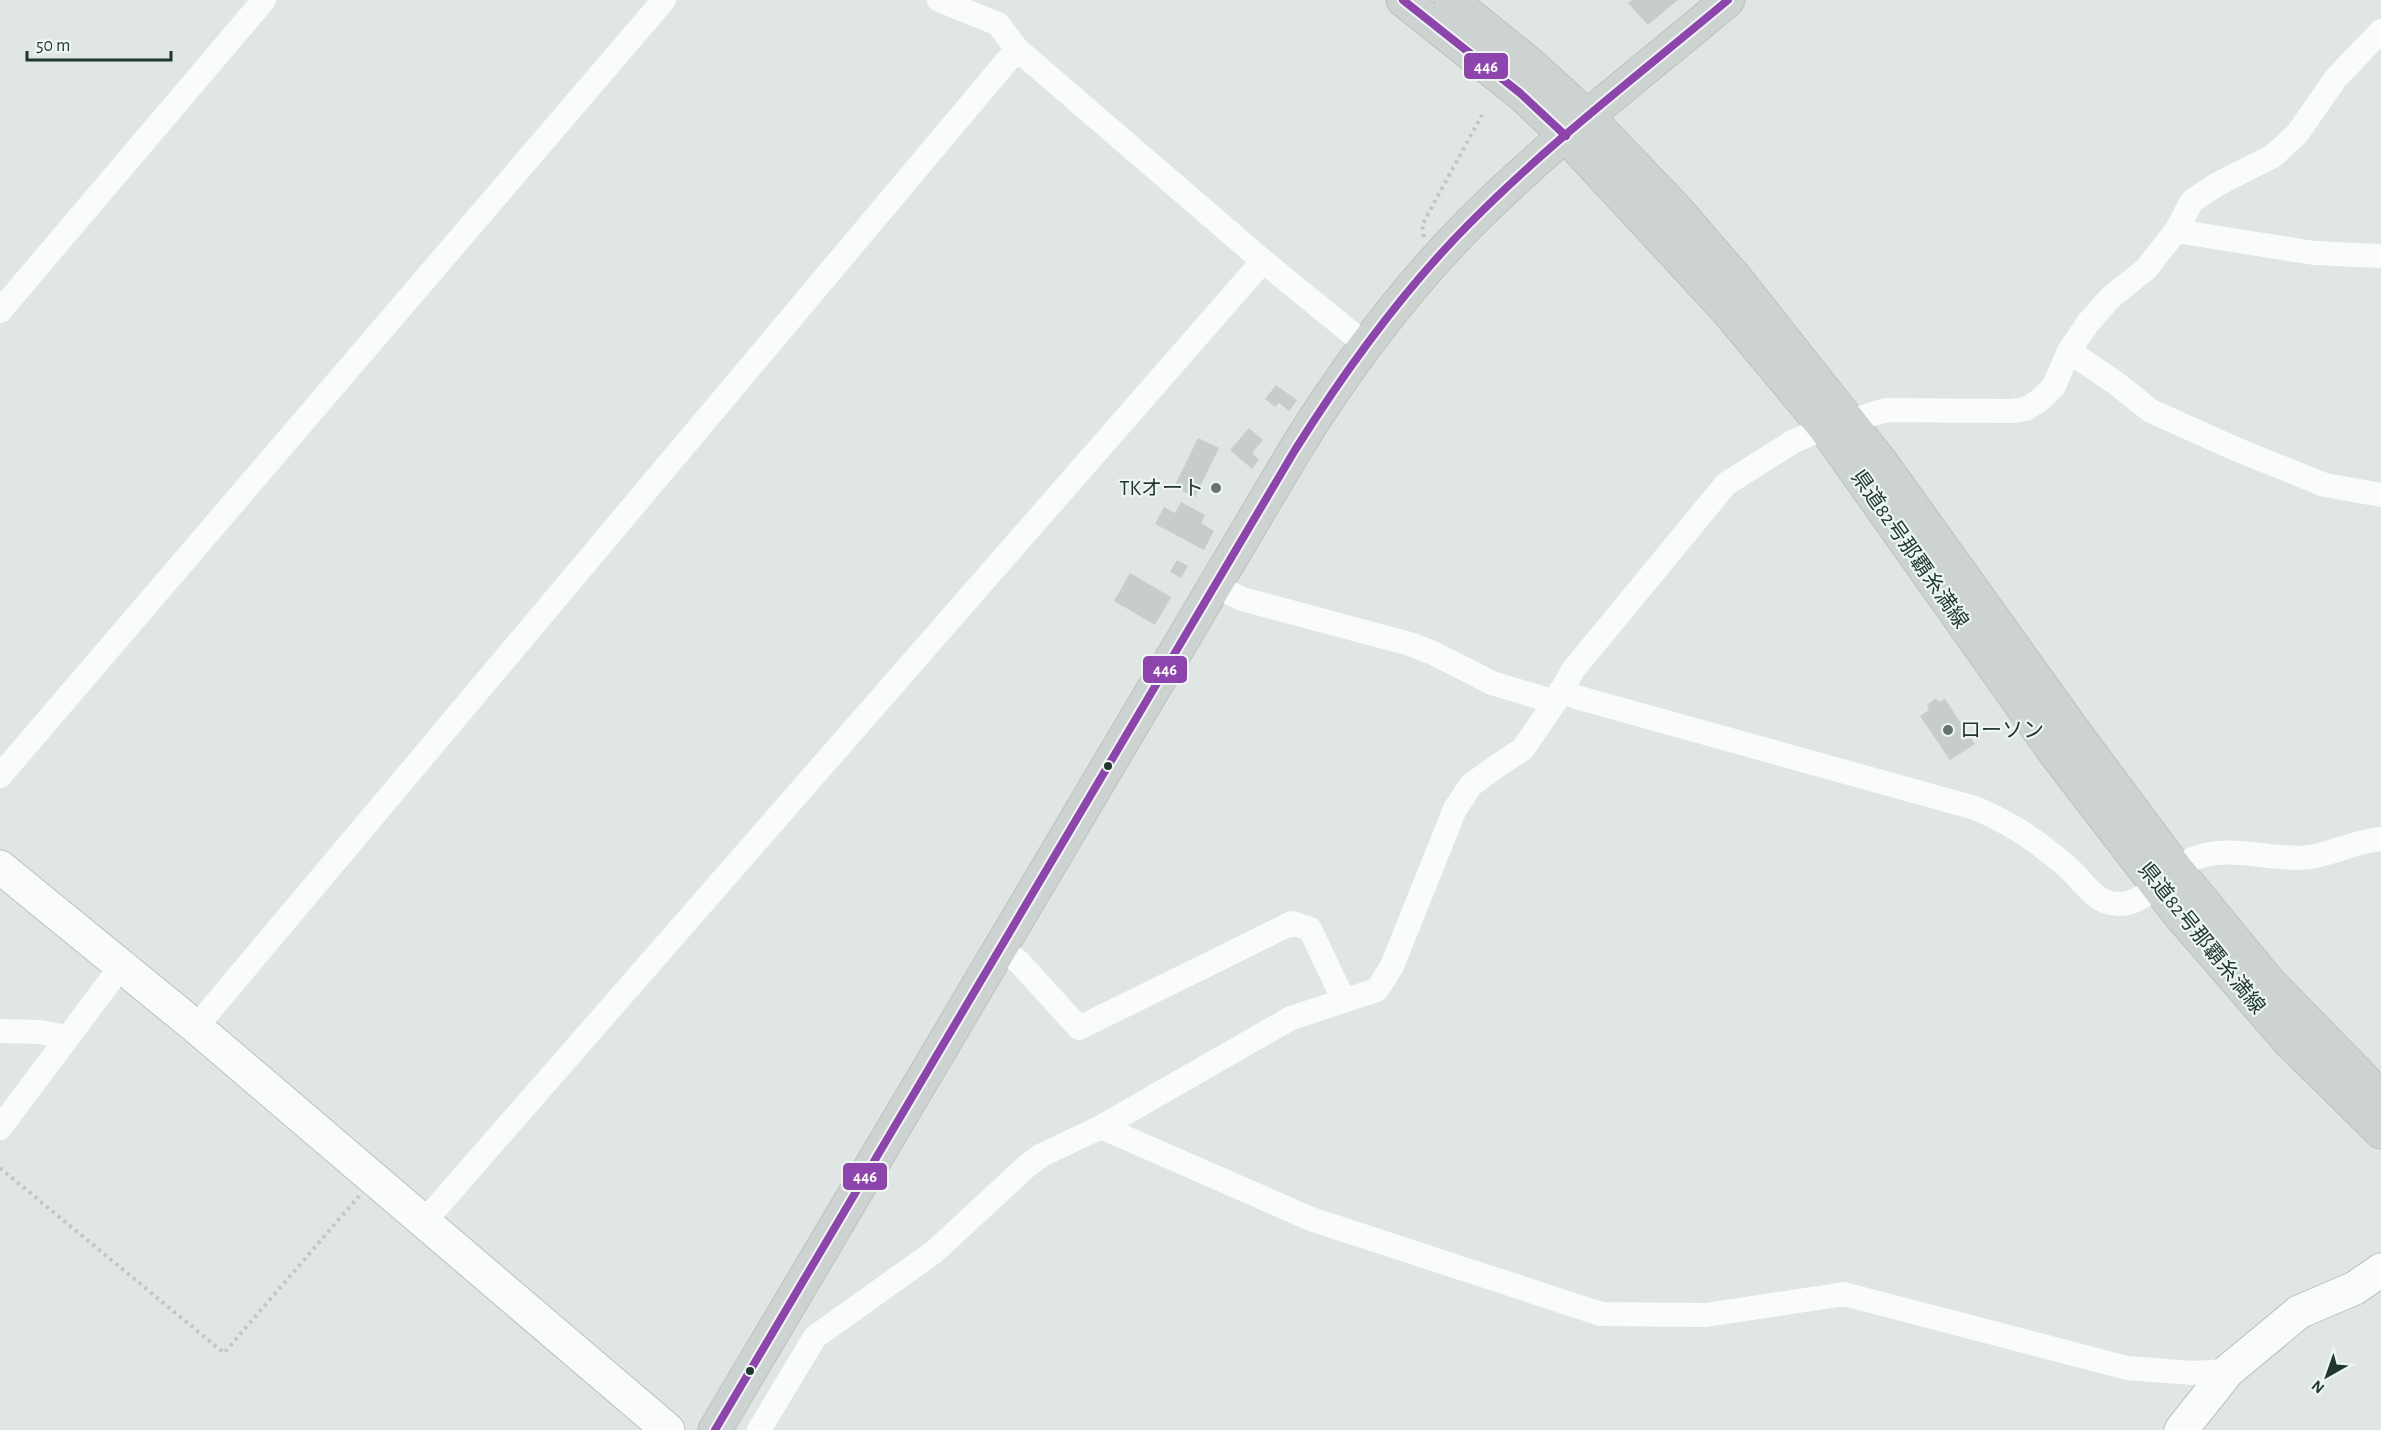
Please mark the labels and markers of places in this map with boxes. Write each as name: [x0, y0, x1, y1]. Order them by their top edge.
place label: TKオート: [1119, 478, 1204, 499]
marker: TKオート: [1209, 481, 1223, 495]
place label: ローソン: [1960, 720, 2044, 741]
marker: ローソン: [1941, 723, 1955, 737]
unlabelled marker: [1102, 760, 1114, 772]
unlabelled marker: [744, 1365, 756, 1377]

